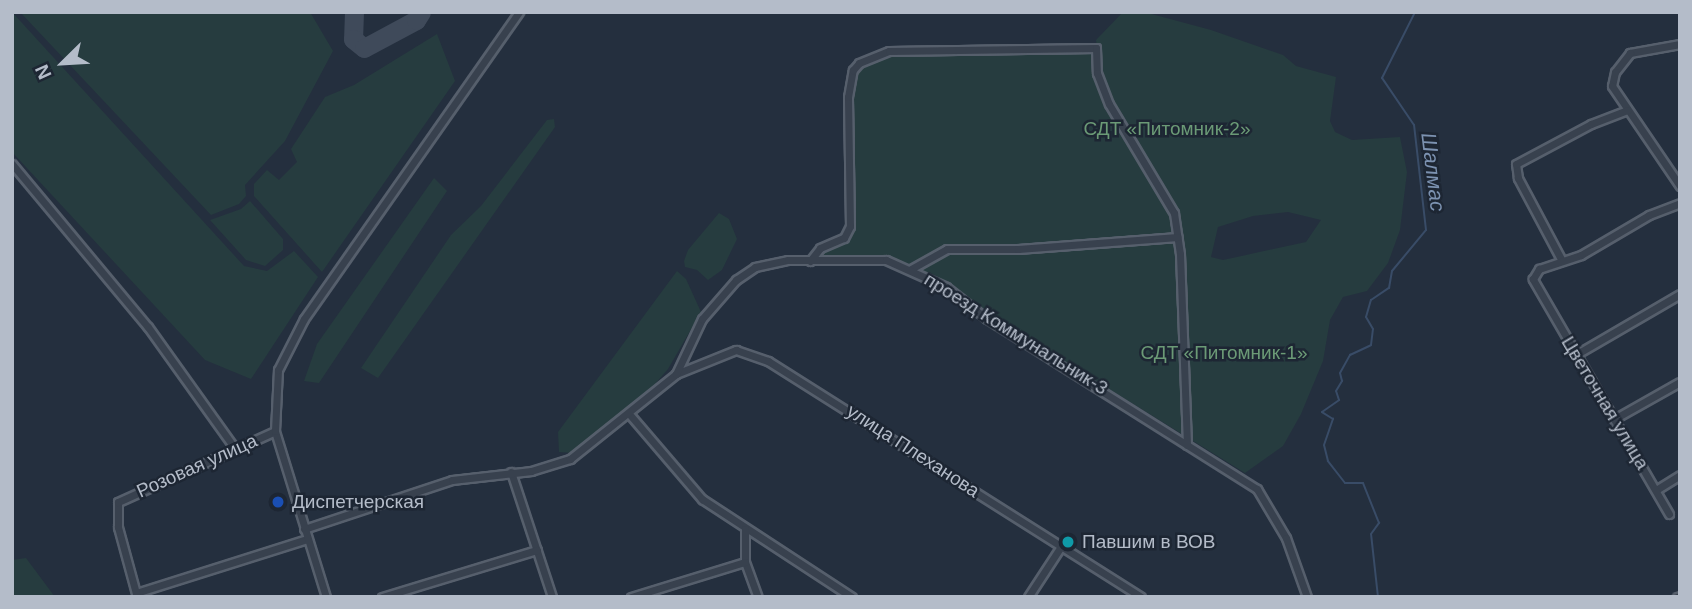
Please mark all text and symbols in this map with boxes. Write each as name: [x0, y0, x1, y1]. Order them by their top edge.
north arrow: [28, 28, 98, 98]
text: N: [31, 61, 56, 82]
park label: СДТ «Питомник-2»: [1084, 118, 1250, 140]
water label: Шалмас: [1416, 131, 1450, 213]
street label: проезд Коммунальник-3: [920, 268, 1112, 400]
street label: Цветочная улица: [1556, 332, 1654, 474]
park label: СДТ «Питомник-1»: [1141, 342, 1307, 364]
street label: улица Плеханова: [842, 400, 984, 502]
street label: Розовая улица: [133, 429, 261, 503]
place label: Диспетчерская: [292, 491, 424, 513]
marker: Диспетчерская: [270, 494, 286, 510]
place label: Павшим в ВОВ: [1082, 531, 1215, 553]
marker: Павшим в ВОВ: [1060, 534, 1076, 550]

